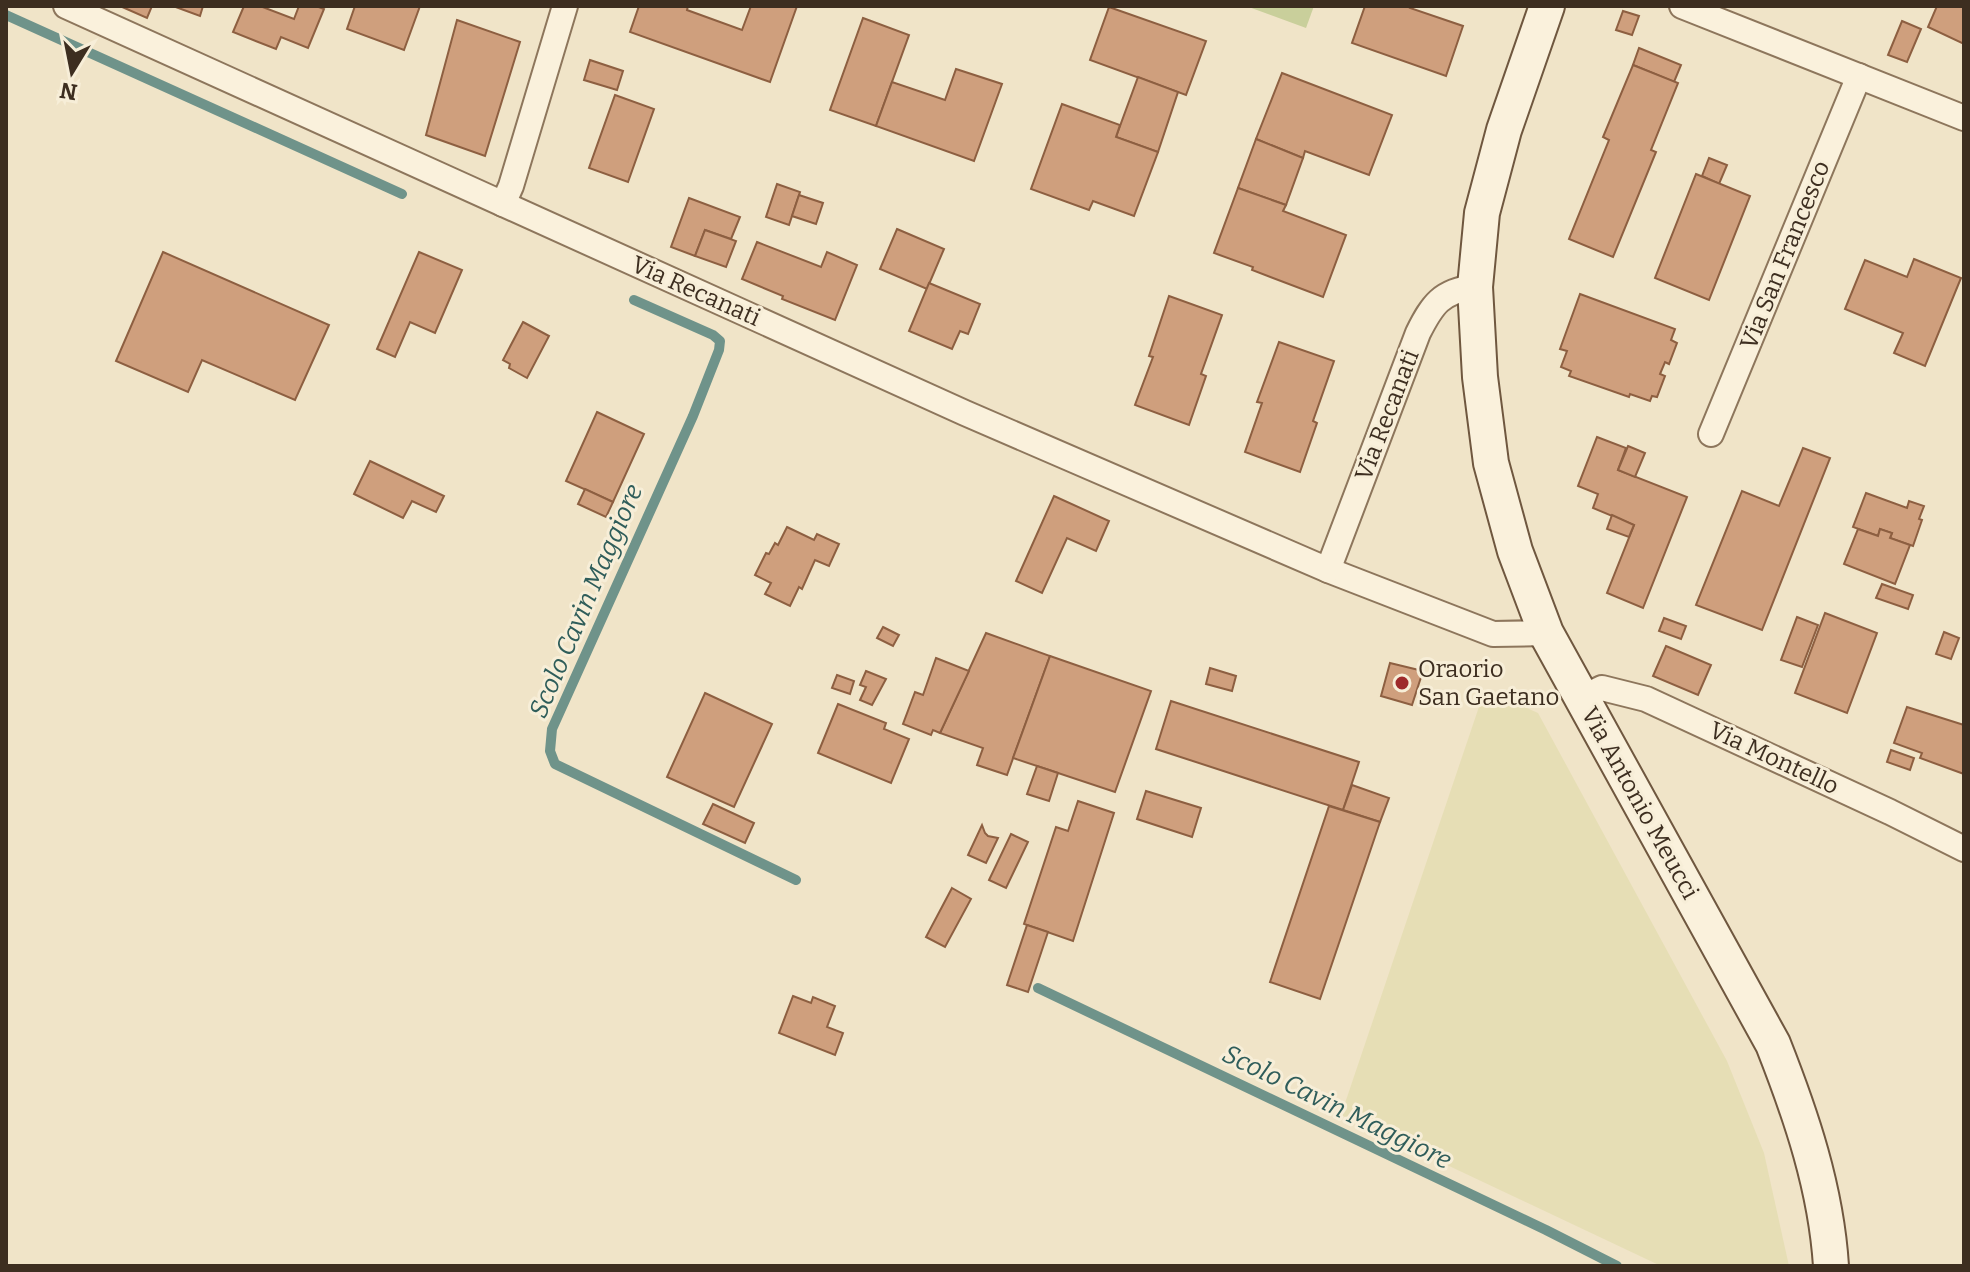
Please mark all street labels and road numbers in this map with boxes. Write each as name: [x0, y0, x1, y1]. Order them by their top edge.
street label: Via San Francesco: [1734, 157, 1836, 353]
street label: Via Recanati: [627, 250, 765, 332]
street label: Via Recanati: [1349, 346, 1425, 484]
street label: Via Antonio Meucci: [1576, 702, 1704, 904]
street label: Via Montello: [1705, 716, 1843, 800]

